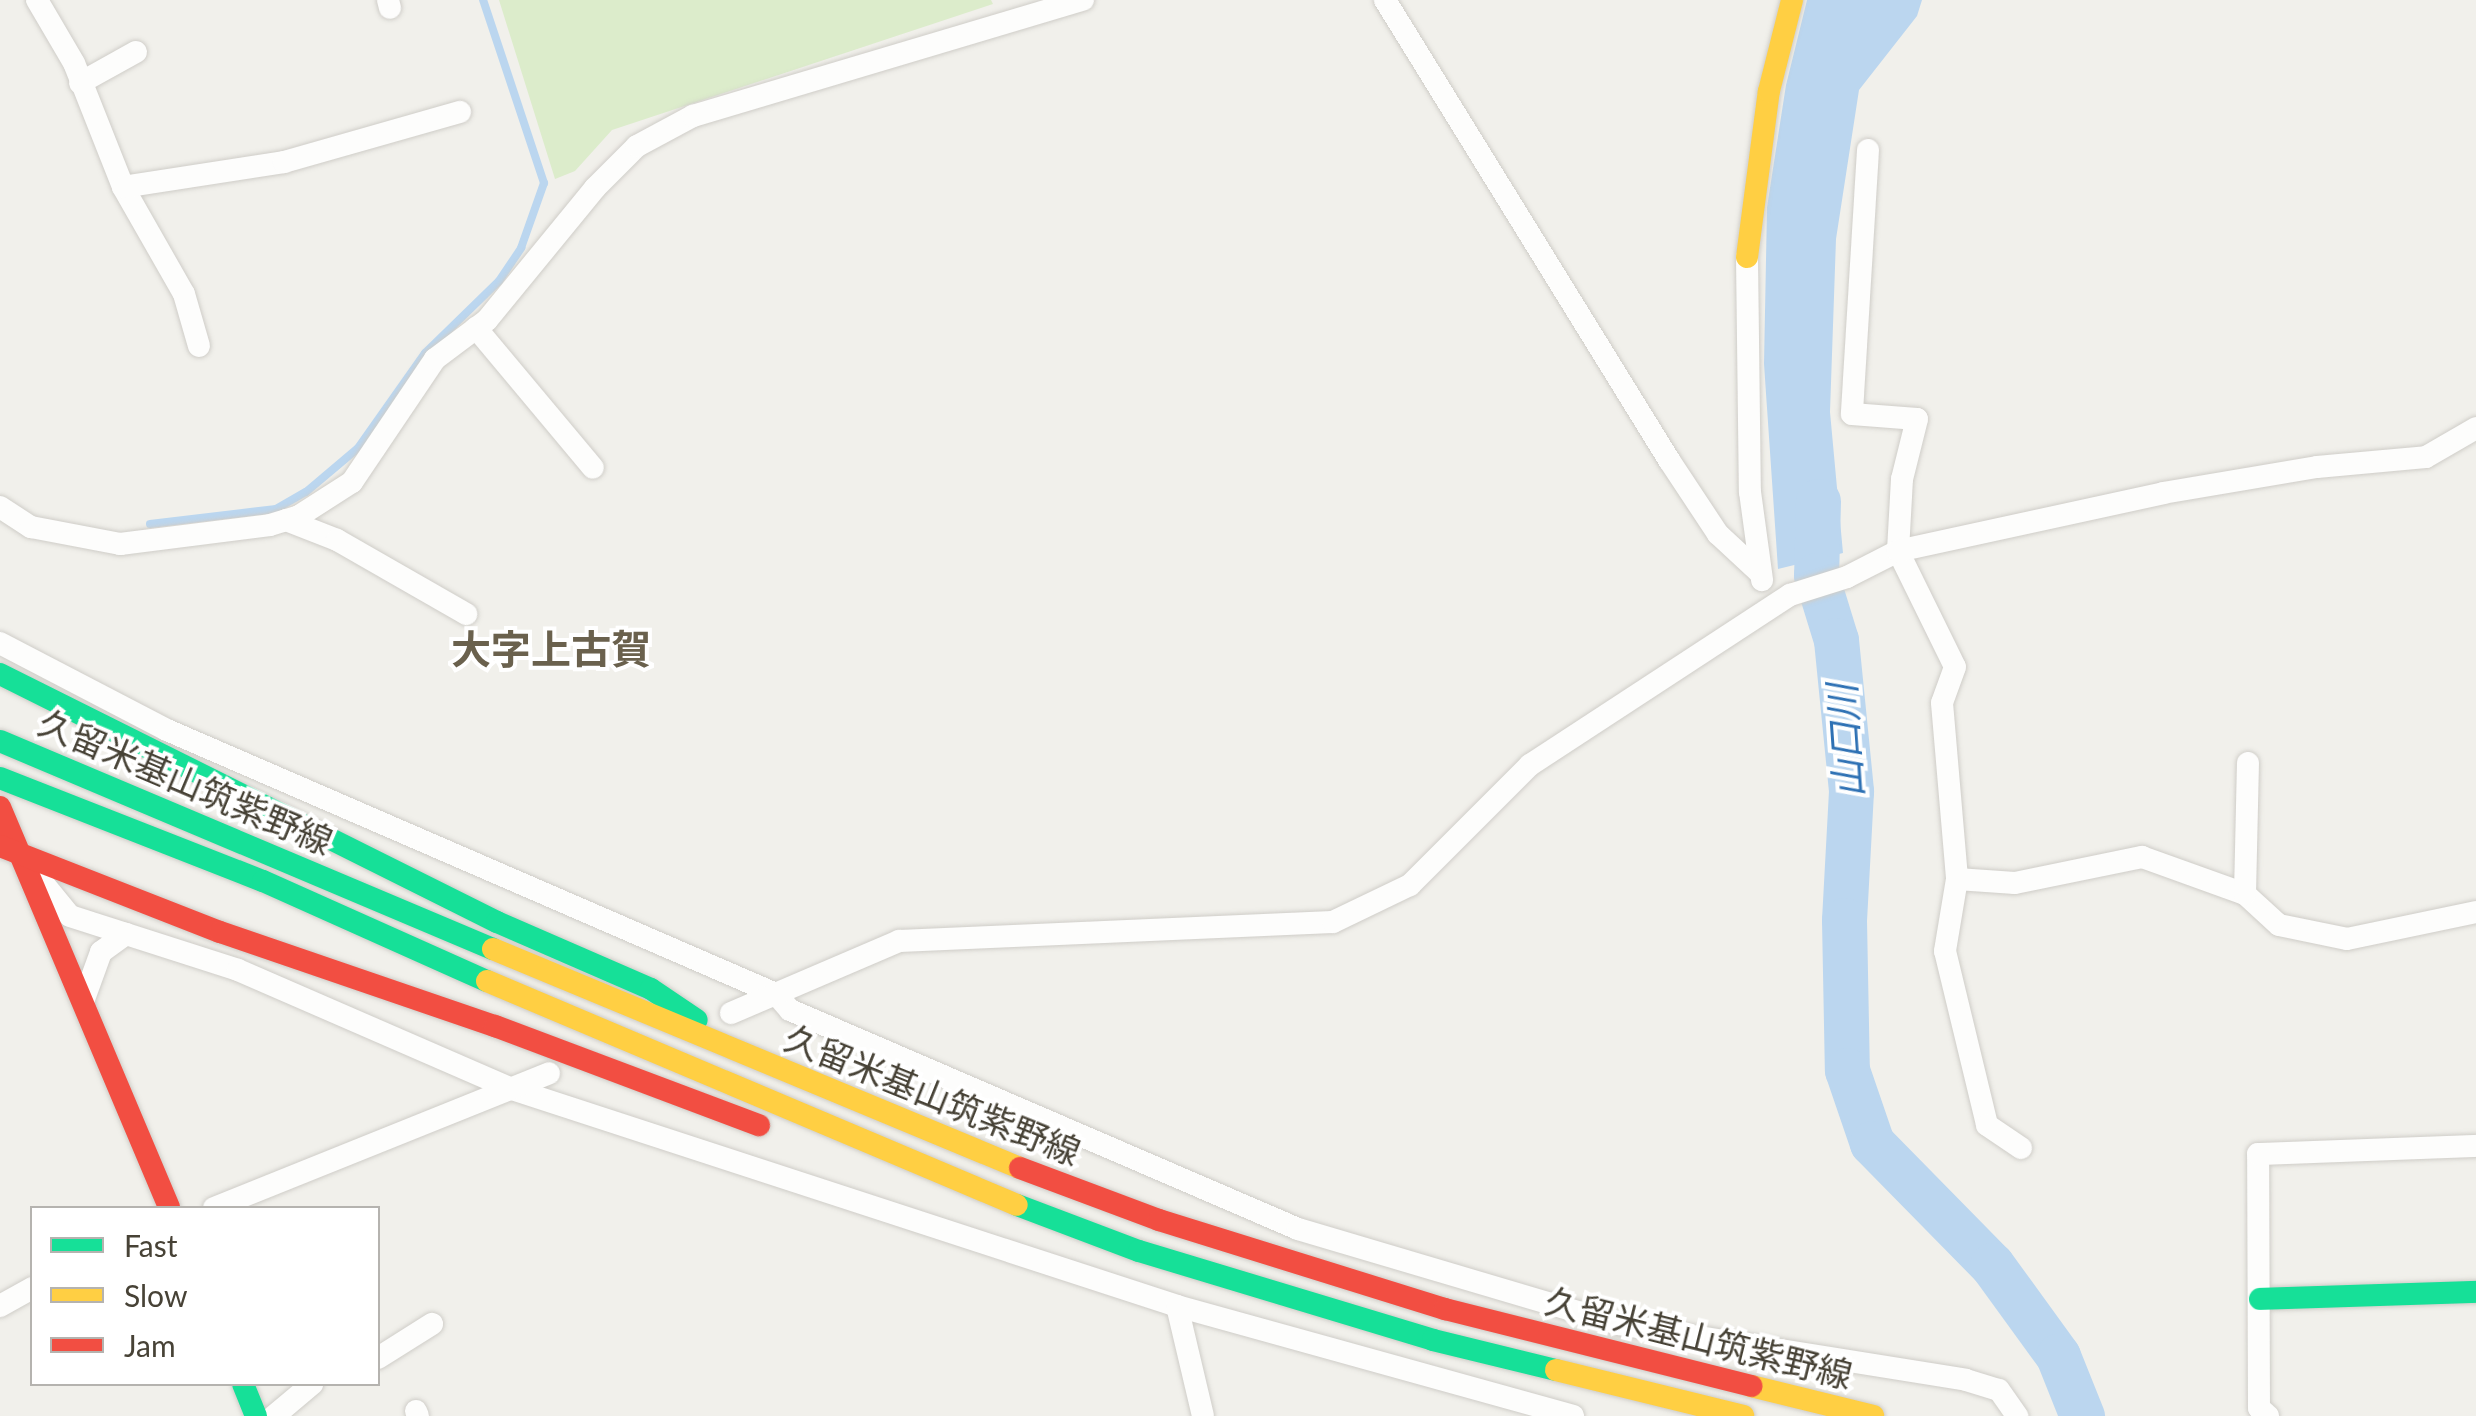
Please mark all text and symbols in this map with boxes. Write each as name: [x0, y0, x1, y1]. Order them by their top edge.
district label: 大字上古賀: [451, 625, 651, 673]
water label: 山口川: [1818, 683, 1872, 799]
street label: 久留米基山筑紫野線: [33, 700, 339, 862]
street label: 久留米基山筑紫野線: [779, 1016, 1087, 1172]
legend: [30, 1206, 380, 1386]
text: Fast: [124, 1227, 178, 1263]
text: Slow: [124, 1277, 187, 1313]
street label: 久留米基山筑紫野線: [1541, 1279, 1857, 1395]
text: Jam: [124, 1327, 176, 1363]

